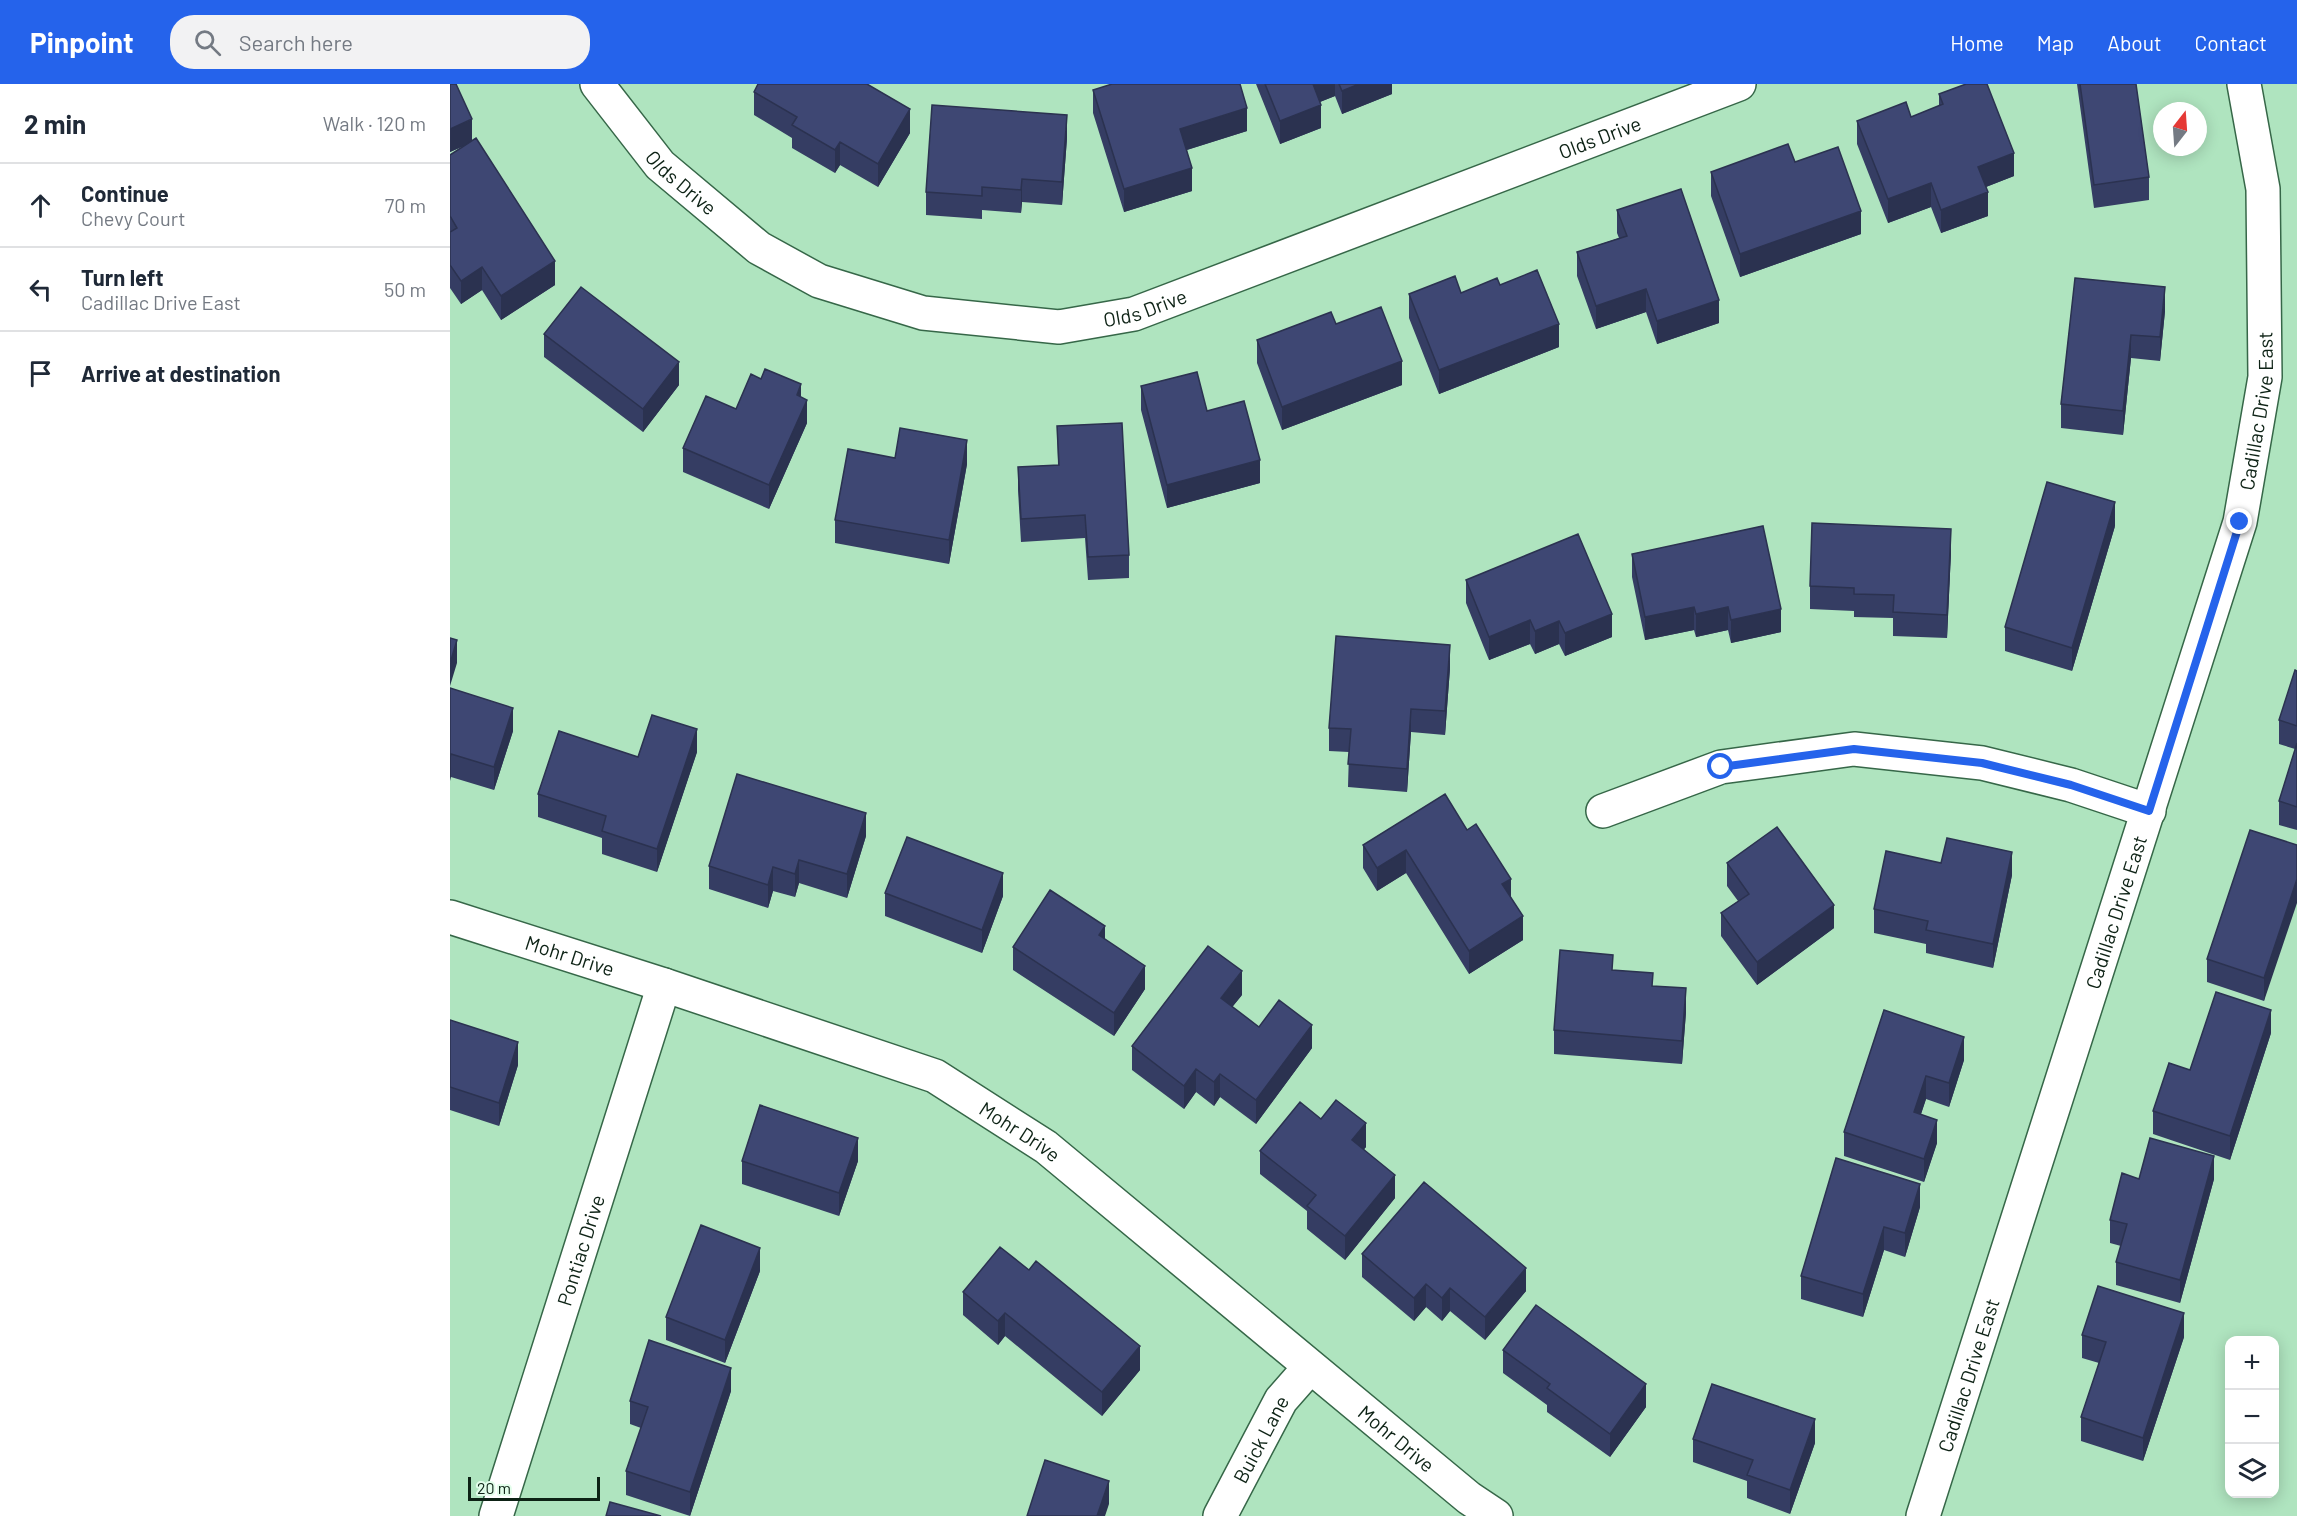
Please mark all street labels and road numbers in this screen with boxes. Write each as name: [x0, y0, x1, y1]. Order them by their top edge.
street label: Olds Drive: [1555, 110, 1644, 164]
street label: Olds Drive: [641, 145, 722, 219]
street label: Olds Drive: [1101, 283, 1190, 331]
street label: Cadillac Drive East: [2234, 331, 2277, 492]
street label: Cadillac Drive East: [2080, 832, 2151, 992]
street label: Mohr Drive: [523, 930, 618, 981]
street label: Mohr Drive: [975, 1096, 1066, 1166]
street label: Pontiac Drive: [551, 1192, 609, 1308]
street label: Cadillac Drive East: [1932, 1295, 2004, 1455]
street label: Buick Lane: [1228, 1391, 1293, 1487]
street label: Mohr Drive: [1354, 1400, 1440, 1477]

